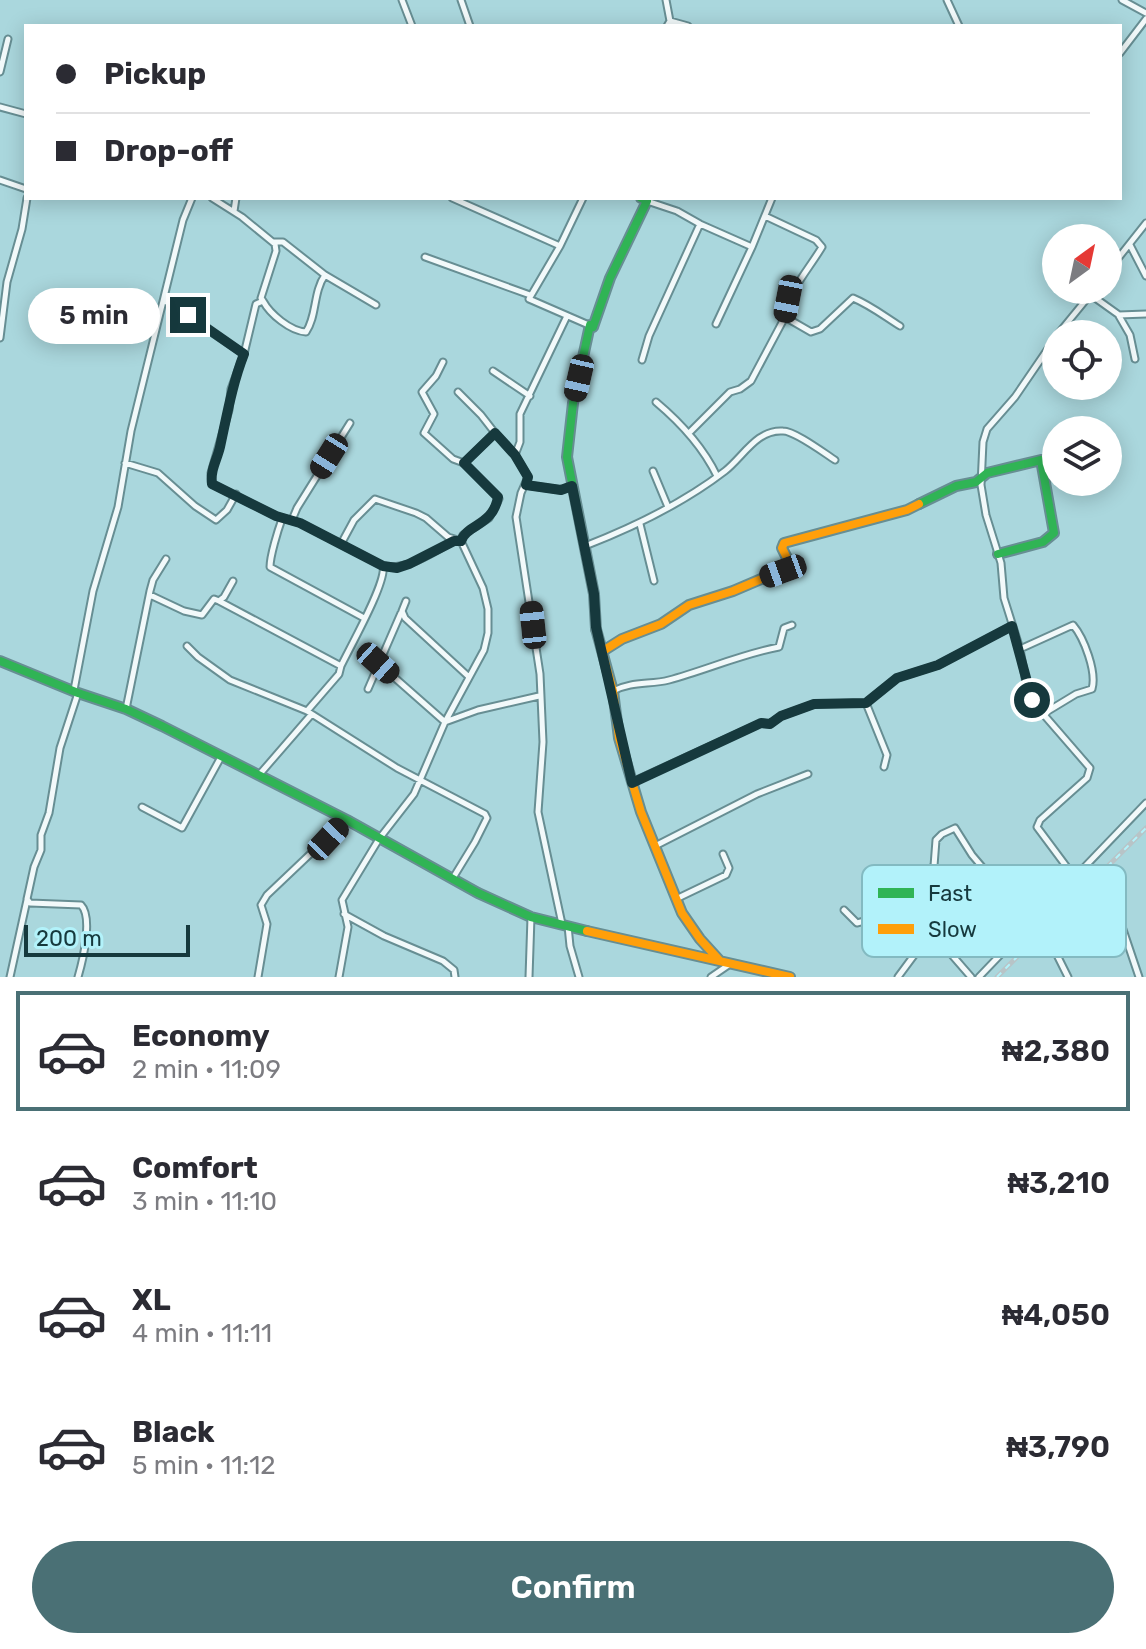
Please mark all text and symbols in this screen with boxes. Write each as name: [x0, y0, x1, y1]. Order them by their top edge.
text: Pickup: [104, 56, 206, 92]
text: Drop-off: [104, 133, 233, 169]
north arrow: [1042, 224, 1122, 304]
map controls: [1042, 224, 1122, 496]
car: [772, 273, 804, 325]
callout: 5 min: [28, 287, 160, 343]
route end: [170, 297, 206, 333]
text: 5 min: [59, 300, 129, 331]
button: locate: [1042, 320, 1122, 400]
car: [562, 352, 596, 404]
button: layers: [1042, 416, 1122, 496]
car: [306, 429, 352, 483]
car: [756, 552, 810, 590]
car: [519, 600, 547, 650]
car: [352, 638, 404, 688]
route start: [1014, 682, 1050, 718]
car: [303, 813, 353, 865]
legend: [862, 865, 1126, 957]
text: Fast: [928, 880, 973, 907]
text: Slow: [928, 916, 977, 943]
scale bar: [24, 921, 190, 957]
text: 200 m: [36, 925, 102, 952]
icon: car: [36, 1015, 108, 1087]
text: Economy: [132, 1018, 270, 1054]
text: ₦2,380: [1002, 1033, 1110, 1069]
text: 2 min · 11:09: [132, 1054, 281, 1085]
icon: car: [36, 1147, 108, 1219]
text: Comfort: [132, 1150, 258, 1186]
text: ₦3,210: [1007, 1165, 1110, 1201]
text: 3 min · 11:10: [132, 1186, 277, 1217]
icon: car: [36, 1279, 108, 1351]
text: XL: [132, 1282, 171, 1318]
text: ₦4,050: [1002, 1297, 1110, 1333]
text: 4 min · 11:11: [132, 1318, 272, 1349]
icon: car: [36, 1411, 108, 1483]
text: Black: [132, 1414, 215, 1450]
text: ₦3,790: [1006, 1429, 1110, 1465]
text: 5 min · 11:12: [132, 1450, 276, 1481]
button: Confirm: [32, 1541, 1114, 1633]

